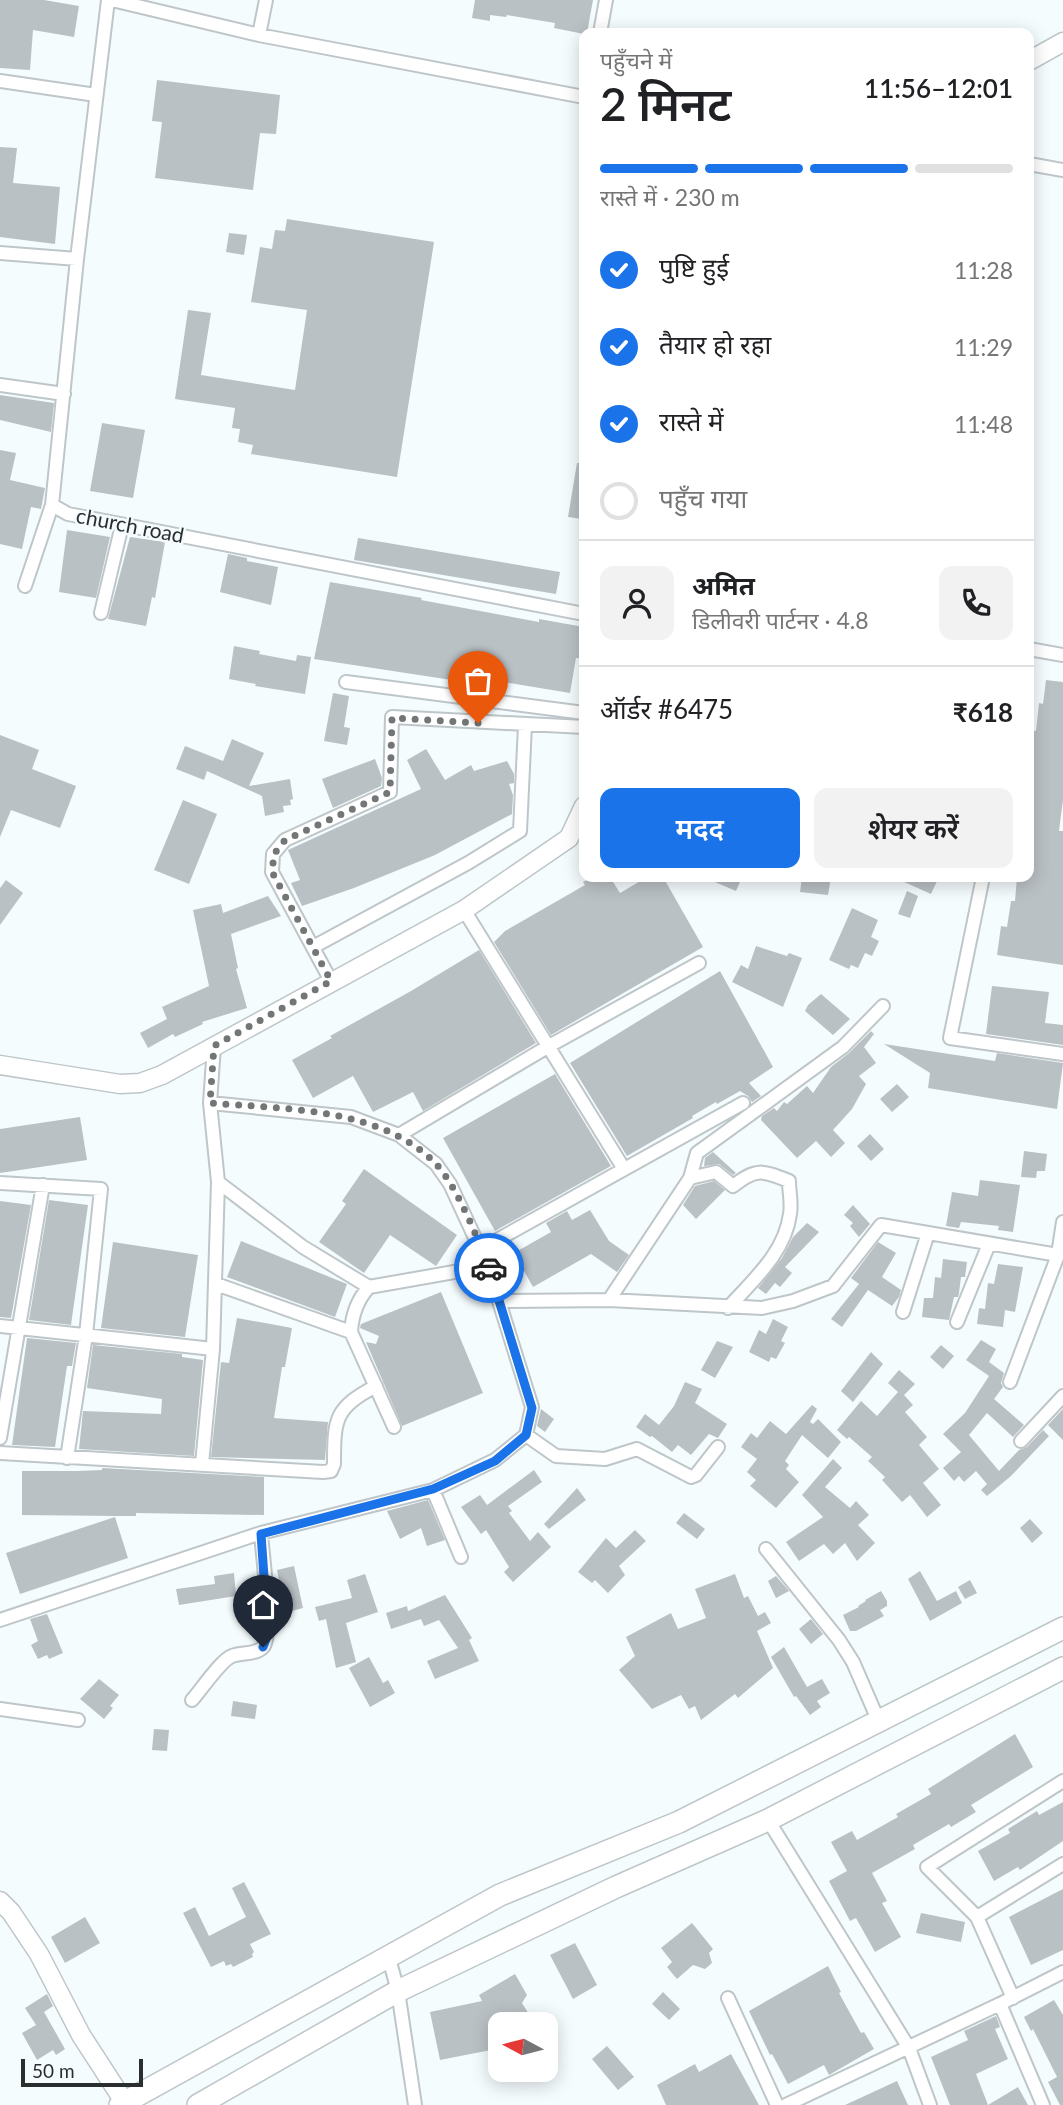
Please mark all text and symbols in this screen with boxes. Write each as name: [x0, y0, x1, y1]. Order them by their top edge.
text: पहुँचने में: [600, 46, 672, 74]
text: 11:56–12:01: [864, 72, 1013, 104]
text: 2 मिनट: [600, 76, 732, 131]
text: रास्ते में · 230 m: [600, 183, 740, 211]
icon: check: [600, 251, 638, 289]
text: पुष्टि हुई: [659, 251, 729, 283]
text: 11:28: [954, 256, 1013, 284]
icon: check: [600, 328, 638, 366]
text: तैयार हो रहा: [659, 328, 771, 360]
text: 11:29: [954, 333, 1013, 361]
icon: check: [600, 405, 638, 443]
text: रास्ते में: [659, 405, 724, 437]
text: 11:48: [954, 410, 1013, 438]
text: पहुँच गया: [659, 482, 747, 514]
street label: church road: [74, 502, 186, 547]
button: person: [600, 566, 674, 640]
button: phone: [939, 566, 1013, 640]
text: अमित: [692, 569, 755, 601]
text: डिलीवरी पार्टनर · 4.8: [692, 606, 869, 634]
pin: [448, 651, 508, 723]
icon: bag: [459, 662, 497, 700]
text: ऑर्डर #6475: [600, 693, 733, 725]
text: ₹618: [953, 696, 1013, 728]
button: मदद: [600, 788, 800, 868]
button: शेयर करें: [814, 788, 1013, 868]
courier: [454, 1233, 524, 1303]
icon: car: [470, 1249, 508, 1287]
pin: [233, 1575, 293, 1647]
icon: home: [244, 1586, 282, 1624]
north arrow: [488, 2012, 558, 2082]
map controls: [488, 2012, 558, 2082]
scale bar: [21, 2056, 144, 2088]
text: 50 m: [32, 2059, 75, 2082]

